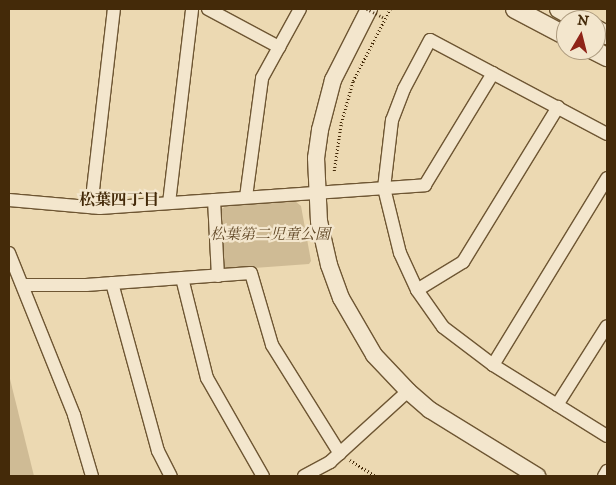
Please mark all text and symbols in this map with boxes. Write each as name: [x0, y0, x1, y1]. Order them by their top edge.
north arrow: [556, 10, 606, 60]
text: N: [576, 11, 590, 31]
district label: 松葉四丁目: [79, 190, 159, 210]
park label: 松葉第二児童公園: [210, 226, 330, 244]

